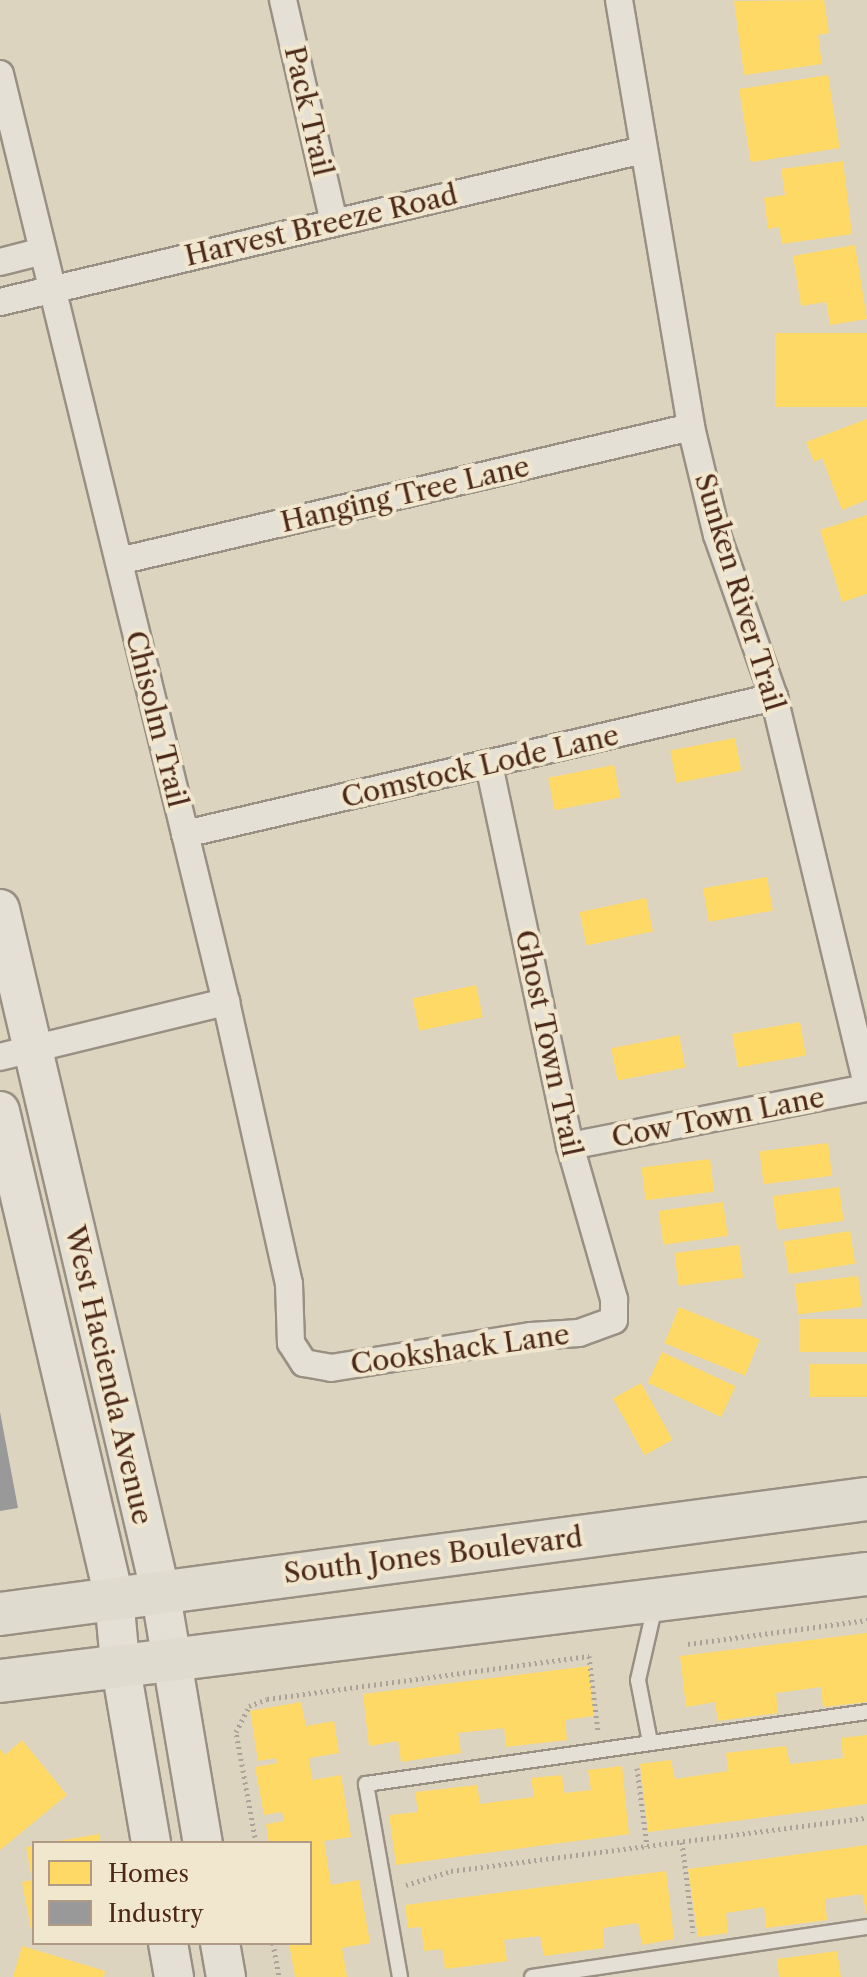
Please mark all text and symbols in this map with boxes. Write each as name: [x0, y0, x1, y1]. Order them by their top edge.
street label: Pack Trail: [278, 42, 340, 180]
street label: Harvest Breeze Road: [181, 177, 461, 273]
street label: Hanging Tree Lane: [277, 449, 533, 539]
street label: Sunken River Trail: [688, 469, 792, 715]
street label: Chisolm Trail: [119, 627, 195, 811]
street label: Comstock Lode Lane: [338, 718, 622, 814]
street label: Ghost Town Trail: [508, 926, 590, 1160]
street label: Cow Town Lane: [608, 1080, 828, 1154]
street label: West Hacienda Avenue: [58, 1222, 160, 1528]
street label: Cookshack Lane: [348, 1317, 572, 1381]
street label: South Jones Boulevard: [282, 1520, 584, 1590]
legend: [32, 1841, 312, 1945]
text: Homes: [108, 1859, 189, 1888]
text: Industry: [108, 1899, 204, 1928]

